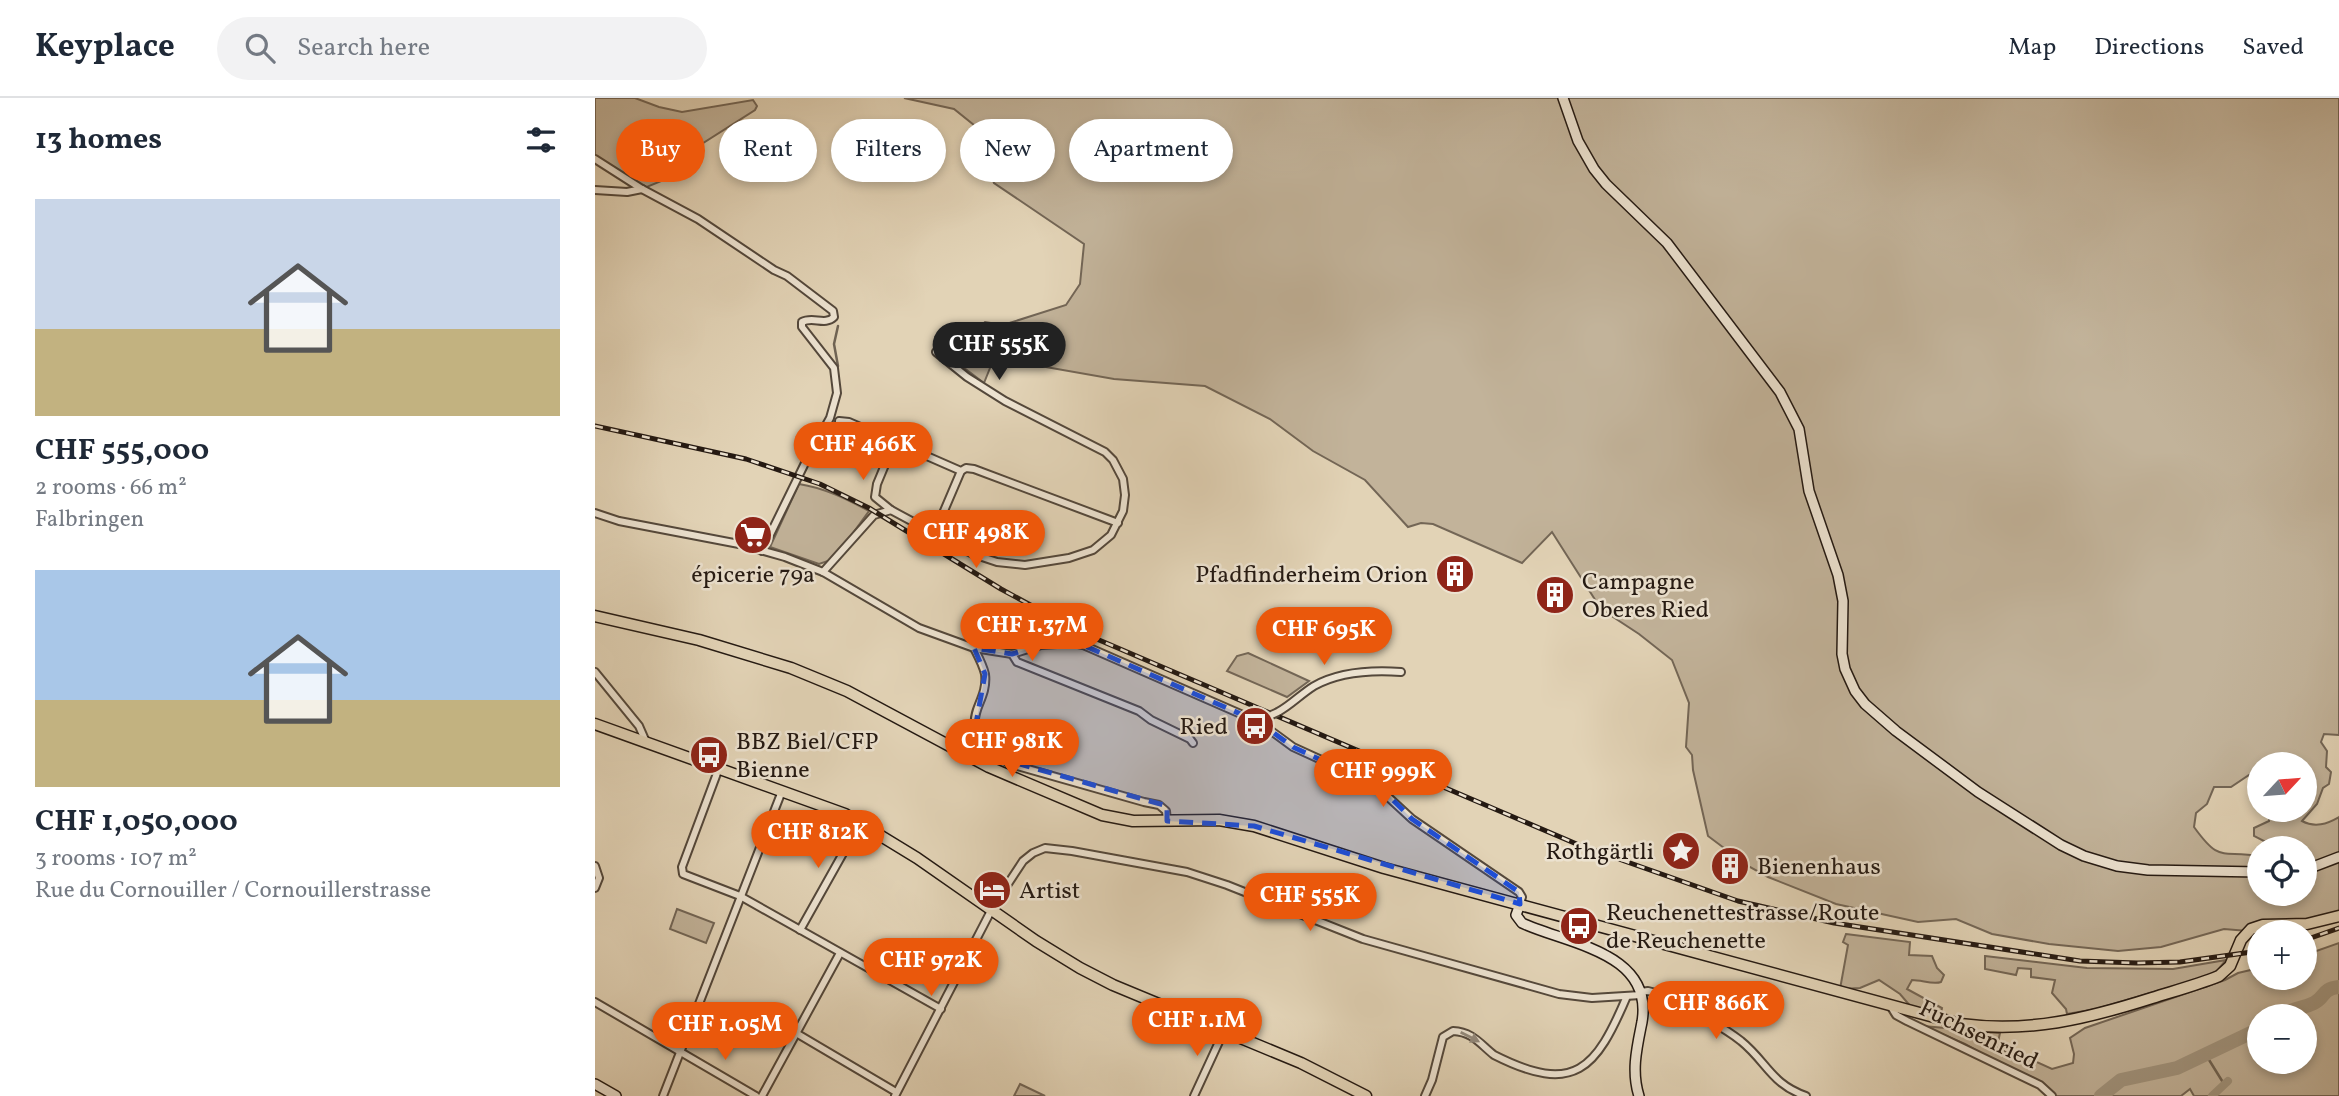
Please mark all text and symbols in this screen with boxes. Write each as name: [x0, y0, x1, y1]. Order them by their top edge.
search box: [217, 17, 707, 80]
text: Keyplace: [35, 25, 175, 71]
icon: search: [241, 29, 279, 67]
text: Search here: [297, 30, 430, 66]
text: Map: [2008, 31, 2056, 65]
text: Directions: [2094, 31, 2204, 65]
text: Saved: [2242, 31, 2304, 65]
text: 13 homes: [35, 119, 162, 161]
chip: Buy: [616, 119, 705, 182]
chip: Rent: [719, 119, 817, 182]
chip: Filters: [831, 119, 946, 182]
chip: New: [960, 119, 1055, 182]
chip: Apartment: [1069, 119, 1233, 182]
icon: filters: [522, 121, 560, 159]
icon: home: [235, 245, 361, 371]
pin: CHF 555K: [927, 322, 1071, 382]
text: CHF 555K: [949, 329, 1049, 361]
pin: CHF 466K: [791, 422, 935, 482]
text: CHF 466K: [810, 429, 916, 461]
text: CHF 555,000: [35, 430, 209, 472]
text: 2 rooms · 66 m²: [35, 472, 187, 504]
text: Falbringen: [35, 504, 144, 536]
pin: CHF 498K: [904, 510, 1048, 570]
supermarket icon: épicerie 79a: [732, 514, 774, 556]
text: CHF 498K: [923, 517, 1029, 549]
building icon: Pfadfinderheim Orion: [1434, 553, 1476, 595]
place label: épicerie 79a: [691, 559, 815, 593]
place label: Pfadfinderheim Orion: [1195, 559, 1428, 593]
place label: Campagne Oberes Ried: [1582, 566, 1709, 628]
building icon: Campagne Oberes Ried: [1534, 574, 1576, 616]
pin: CHF 1.37M: [952, 603, 1112, 663]
pin: CHF 695K: [1252, 608, 1396, 667]
text: CHF 1.37M: [976, 610, 1088, 642]
text: CHF 695K: [1272, 614, 1376, 646]
icon: home: [235, 616, 361, 742]
bus stop icon: Ried: [1234, 705, 1276, 747]
place label: Ried: [1179, 711, 1228, 745]
pin: CHF 981K: [940, 720, 1084, 779]
place label: BBZ Biel/CFP Bienne: [736, 726, 878, 788]
text: CHF 981K: [961, 726, 1063, 758]
bus stop icon: BBZ Biel/CFP Bienne: [688, 734, 730, 776]
pin: CHF 999K: [1311, 750, 1455, 809]
north arrow: [2247, 752, 2317, 822]
map controls: [2247, 752, 2317, 1074]
text: CHF 999K: [1330, 756, 1436, 788]
text: CHF 1,050,000: [35, 801, 238, 843]
pin: CHF 812K: [746, 810, 890, 870]
text: CHF 812K: [767, 817, 869, 849]
place icon: Rothgärtli: [1660, 830, 1702, 872]
place label: Rothgärtli: [1545, 836, 1654, 870]
button: locate: [2247, 836, 2317, 906]
text: 3 rooms · 107 m²: [35, 843, 197, 875]
building icon: Bienenhaus: [1709, 845, 1751, 887]
place label: Bienenhaus: [1757, 851, 1881, 885]
hotel icon: Artist: [971, 869, 1013, 911]
pin: CHF 555K: [1238, 874, 1382, 933]
text: Rue du Cornouiller / Cornouillerstrasse: [35, 875, 431, 907]
place label: Artist: [1019, 875, 1080, 909]
text: CHF 555K: [1260, 880, 1360, 912]
place label: Reuchenettestrasse/Route de Reuchenette: [1606, 897, 1879, 959]
bus stop icon: Reuchenettestrasse/Route de Reuchenette: [1558, 905, 1600, 947]
button: +: [2247, 920, 2317, 990]
pin: CHF 972K: [859, 939, 1003, 998]
text: CHF 972K: [880, 945, 982, 977]
pin: CHF 866K: [1644, 982, 1788, 1041]
text: CHF 866K: [1663, 988, 1769, 1020]
street label: Fuchsenried: [1913, 992, 2043, 1079]
pin: CHF 1.1M: [1125, 998, 1269, 1058]
pin: CHF 1.05M: [645, 1002, 805, 1062]
button: −: [2247, 1004, 2317, 1074]
text: CHF 1.1M: [1148, 1005, 1246, 1037]
text: CHF 1.05M: [668, 1009, 782, 1041]
one-way arrow: [1461, 1031, 1481, 1043]

